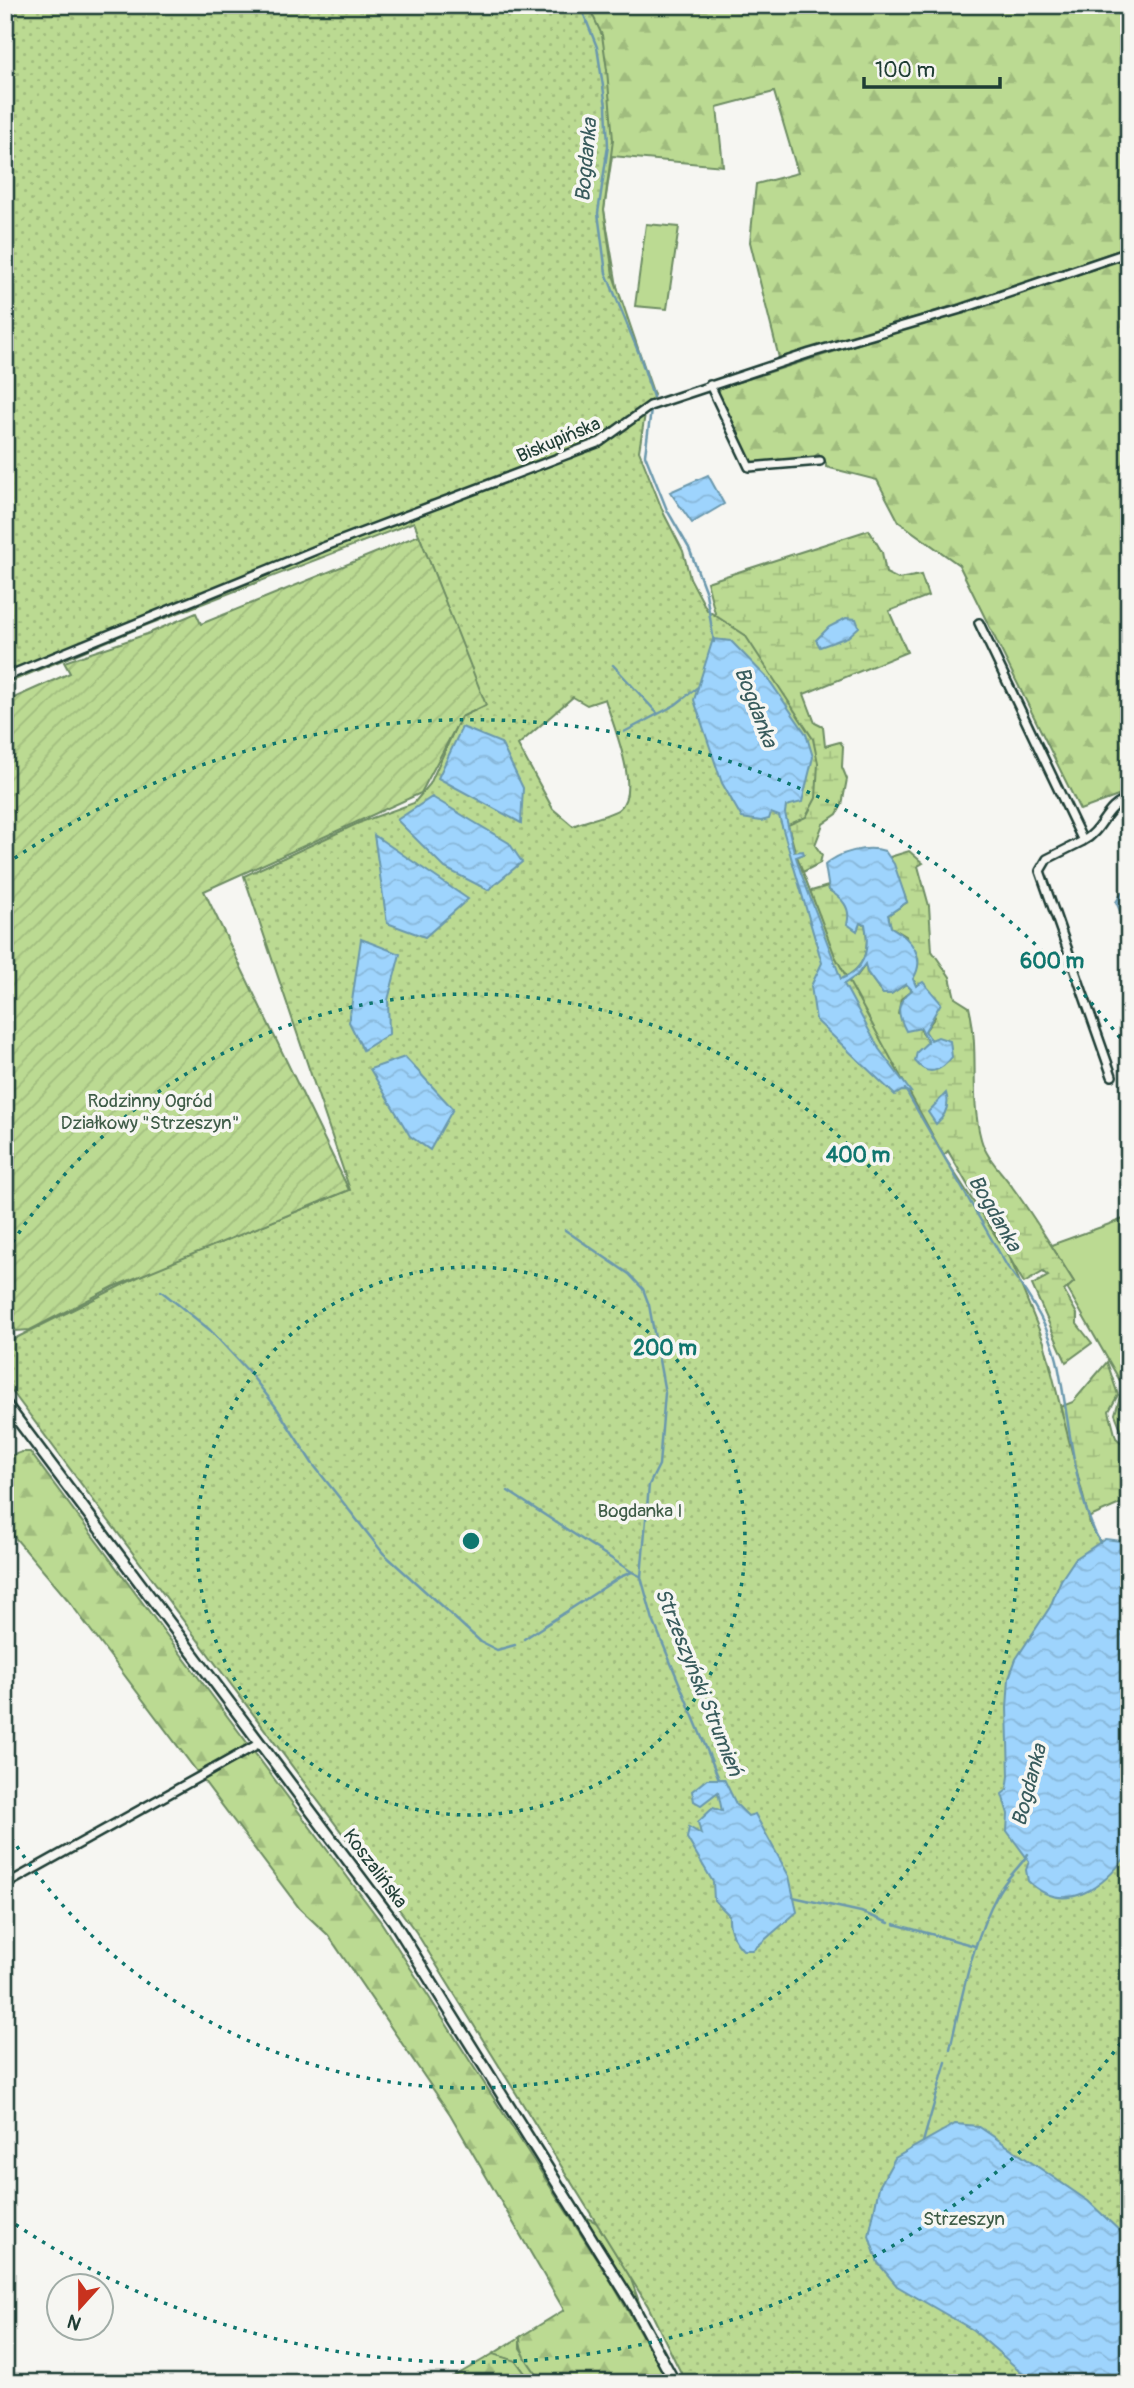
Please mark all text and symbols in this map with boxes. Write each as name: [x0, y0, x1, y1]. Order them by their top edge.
scale bar: [864, 46, 1001, 90]
text: 100 m: [875, 57, 935, 84]
water label: Bogdanka: [569, 116, 604, 203]
street label: Biskupińska: [513, 411, 604, 468]
water label: Bogdanka: [728, 663, 784, 752]
text: 600 m: [1020, 948, 1084, 975]
park label: Rodzinny Ogród Działkowy "Strzeszyn": [60, 1089, 240, 1135]
text: 400 m: [826, 1142, 890, 1169]
water label: Bogdanka: [962, 1170, 1028, 1257]
text: 200 m: [633, 1335, 697, 1362]
park label: Bogdanka I: [597, 1499, 683, 1523]
centre of rings: [459, 1529, 483, 1553]
water label: Strzeszyński Strumień: [649, 1584, 749, 1781]
water label: Bogdanka: [1006, 1740, 1054, 1829]
street label: Koszalińska: [338, 1824, 413, 1913]
park label: Strzeszyn: [923, 2207, 1005, 2231]
north arrow: [46, 2272, 116, 2342]
text: N: [64, 2308, 85, 2335]

